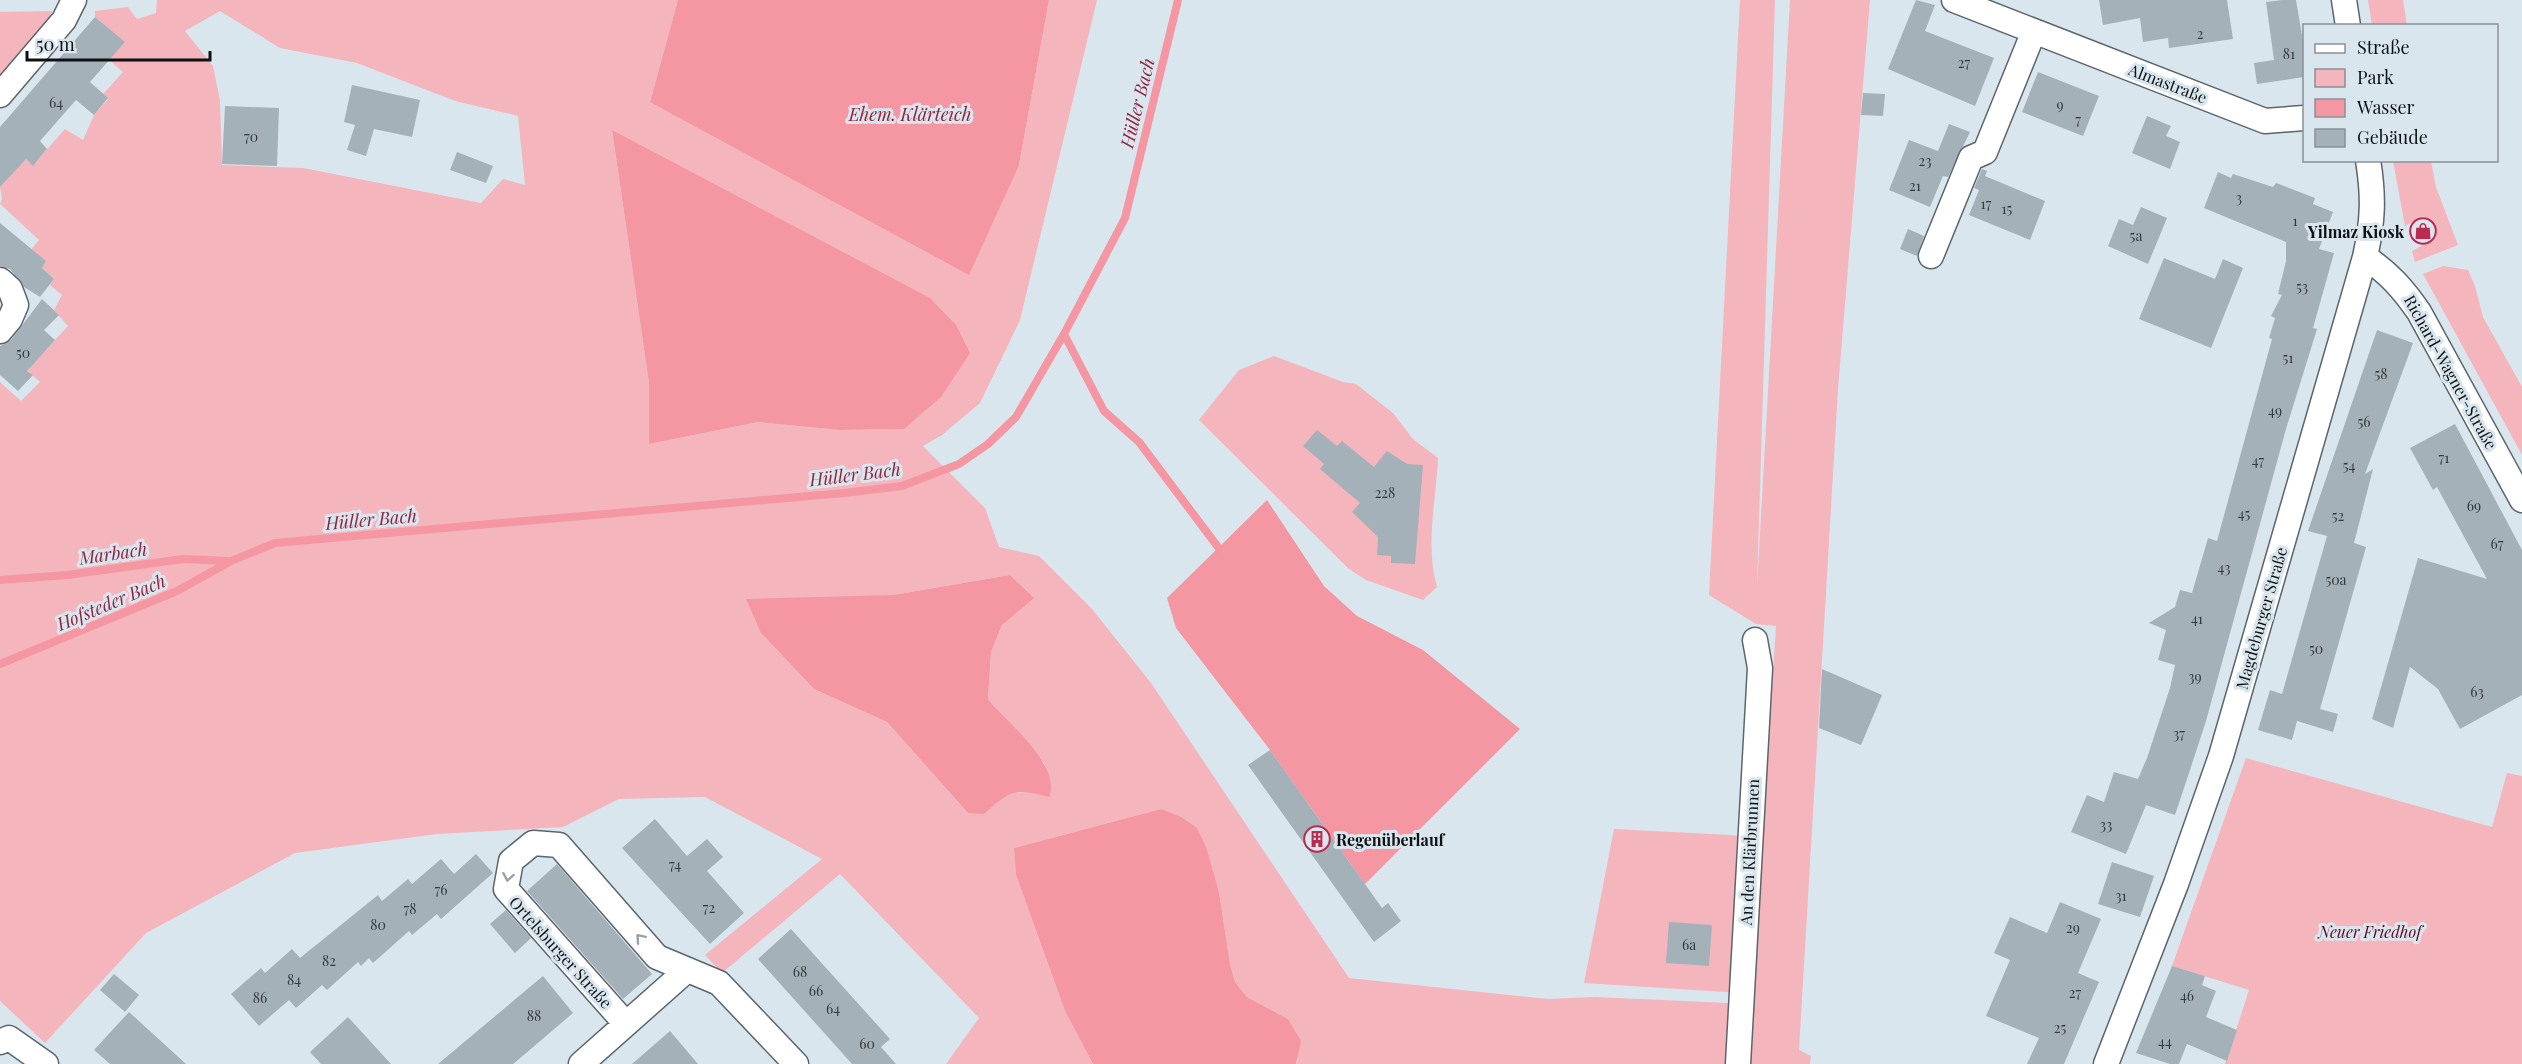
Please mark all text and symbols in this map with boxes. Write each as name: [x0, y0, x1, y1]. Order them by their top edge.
scale bar: [27, 24, 210, 62]
house number: 2: [2197, 24, 2204, 43]
legend: [2303, 24, 2498, 162]
text: 50 m: [36, 32, 75, 56]
text: Straße: [2357, 35, 2410, 59]
house number: 81: [2283, 44, 2295, 63]
house number: 27: [1958, 53, 1971, 72]
water label: Hüller Bach: [1114, 56, 1160, 151]
street label: Almastraße: [2125, 58, 2210, 108]
text: Park: [2357, 65, 2394, 89]
house number: 64: [49, 93, 63, 112]
house number: 9: [2056, 95, 2064, 114]
text: Wasser: [2356, 95, 2415, 119]
water label: Ehem. Klärteich: [848, 102, 971, 126]
house number: 7: [2075, 110, 2081, 129]
text: Gebäude: [2357, 125, 2428, 149]
house number: 70: [244, 127, 258, 146]
house number: 23: [1918, 151, 1932, 170]
house number: 21: [1909, 176, 1921, 195]
house number: 3: [2236, 188, 2242, 207]
house number: 17: [1981, 194, 1992, 213]
house number: 15: [2002, 199, 2013, 218]
house number: 1: [2292, 211, 2298, 230]
shop icon: Yilmaz Kiosk: [2408, 216, 2438, 246]
place label: Yilmaz Kiosk: [2307, 221, 2405, 242]
house number: 5a: [2130, 226, 2142, 245]
house number: 53: [2296, 277, 2308, 296]
street label: Richard-Wagner-Straße: [2400, 291, 2502, 453]
house number: 50: [16, 343, 30, 362]
house number: 51: [2283, 348, 2294, 367]
house number: 58: [2374, 364, 2388, 383]
house number: 49: [2268, 401, 2282, 420]
house number: 56: [2357, 412, 2371, 431]
house number: 71: [2439, 448, 2449, 467]
house number: 47: [2252, 451, 2265, 470]
water label: Hüller Bach: [807, 456, 902, 492]
house number: 54: [2343, 456, 2355, 475]
house number: 228: [1375, 483, 1395, 502]
house number: 69: [2467, 496, 2481, 515]
water label: Hüller Bach: [323, 503, 418, 535]
house number: 45: [2238, 504, 2251, 523]
house number: 52: [2332, 506, 2345, 525]
house number: 67: [2491, 534, 2504, 553]
water label: Marbach: [77, 536, 148, 570]
street label: Magdeburger Straße: [2231, 544, 2291, 692]
house number: 43: [2218, 558, 2230, 577]
water label: Hofsteder Bach: [52, 568, 169, 636]
house number: 50a: [2325, 570, 2347, 589]
house number: 41: [2191, 609, 2203, 628]
house number: 50: [2309, 639, 2323, 658]
house number: 39: [2188, 667, 2202, 686]
house number: 63: [2470, 682, 2484, 701]
house number: 37: [2173, 724, 2185, 743]
street label: An den Klärbrunnen: [1735, 778, 1763, 927]
house number: 33: [2100, 815, 2112, 834]
building icon: Regenüberlauf: [1302, 824, 1332, 854]
place label: Regenüberlauf: [1336, 829, 1446, 850]
house number: 74: [669, 855, 681, 874]
one-way arrow: [502, 873, 514, 882]
house number: 76: [435, 880, 447, 899]
house number: 31: [2115, 886, 2127, 905]
street label: Ortelsburger Straße: [505, 892, 617, 1012]
house number: 72: [703, 898, 715, 917]
house number: 78: [404, 899, 416, 918]
house number: 80: [370, 915, 386, 934]
house number: 29: [2066, 918, 2080, 937]
park label: Neuer Friedhof: [2317, 921, 2424, 942]
one-way arrow: [636, 934, 647, 945]
house number: 6a: [1682, 935, 1696, 954]
house number: 82: [322, 951, 336, 970]
house number: 68: [793, 962, 807, 981]
house number: 84: [287, 970, 301, 989]
house number: 66: [809, 981, 823, 1000]
house number: 27: [2069, 983, 2082, 1002]
house number: 46: [2180, 986, 2194, 1005]
house number: 86: [253, 988, 267, 1007]
house number: 64: [826, 999, 840, 1018]
house number: 88: [527, 1006, 541, 1025]
house number: 25: [2054, 1018, 2066, 1037]
house number: 44: [2158, 1032, 2172, 1051]
house number: 60: [859, 1034, 875, 1053]

